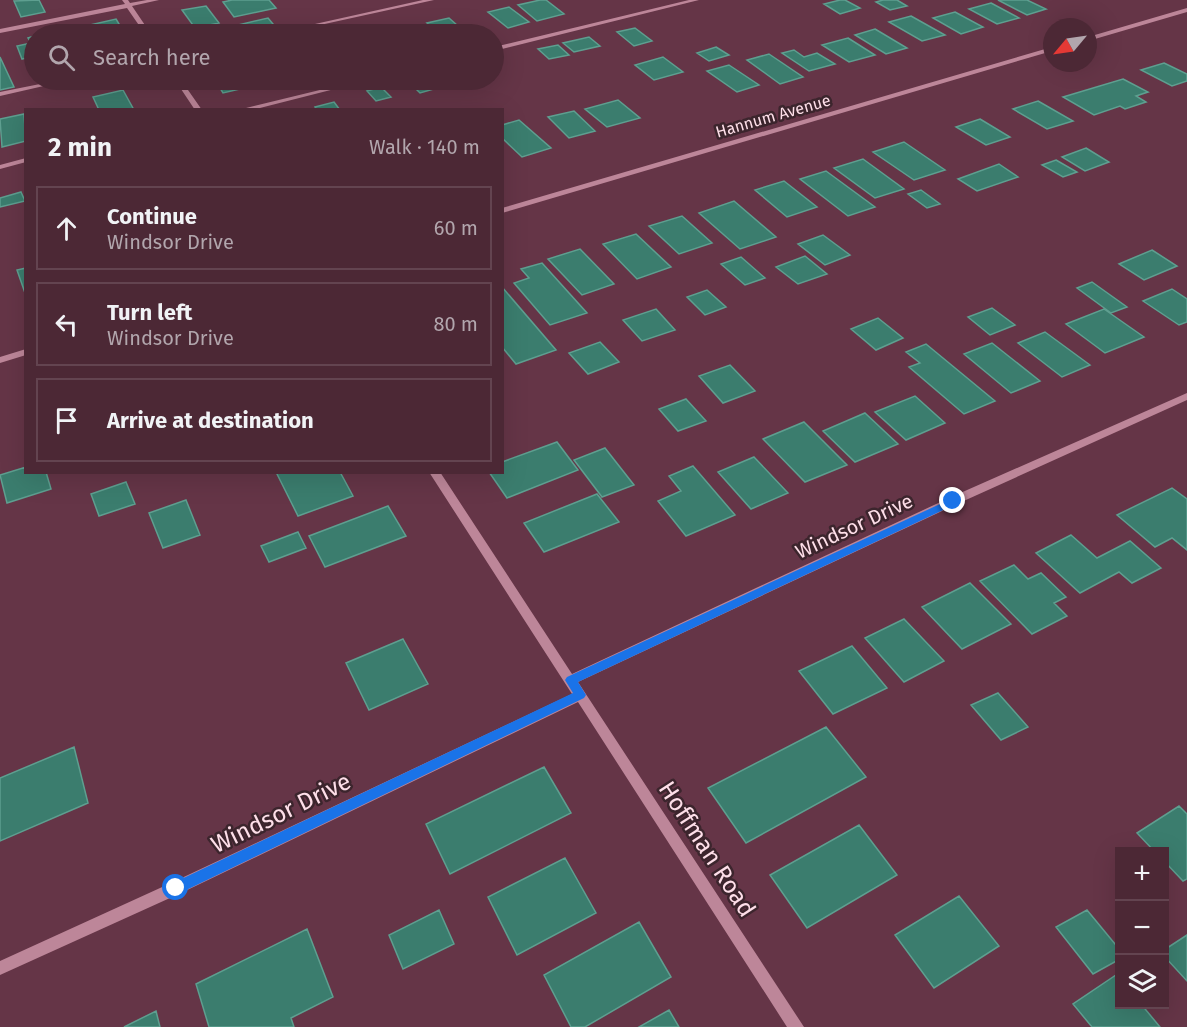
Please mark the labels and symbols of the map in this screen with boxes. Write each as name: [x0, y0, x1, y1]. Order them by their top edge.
north arrow: [1043, 18, 1097, 72]
street label: Hannum Avenue: [713, 91, 833, 141]
route end: [939, 487, 965, 513]
street label: Windsor Drive: [791, 488, 917, 564]
street label: Windsor Drive: [206, 767, 356, 859]
street label: Hoffman Road: [653, 776, 761, 922]
route start: [162, 874, 188, 900]

